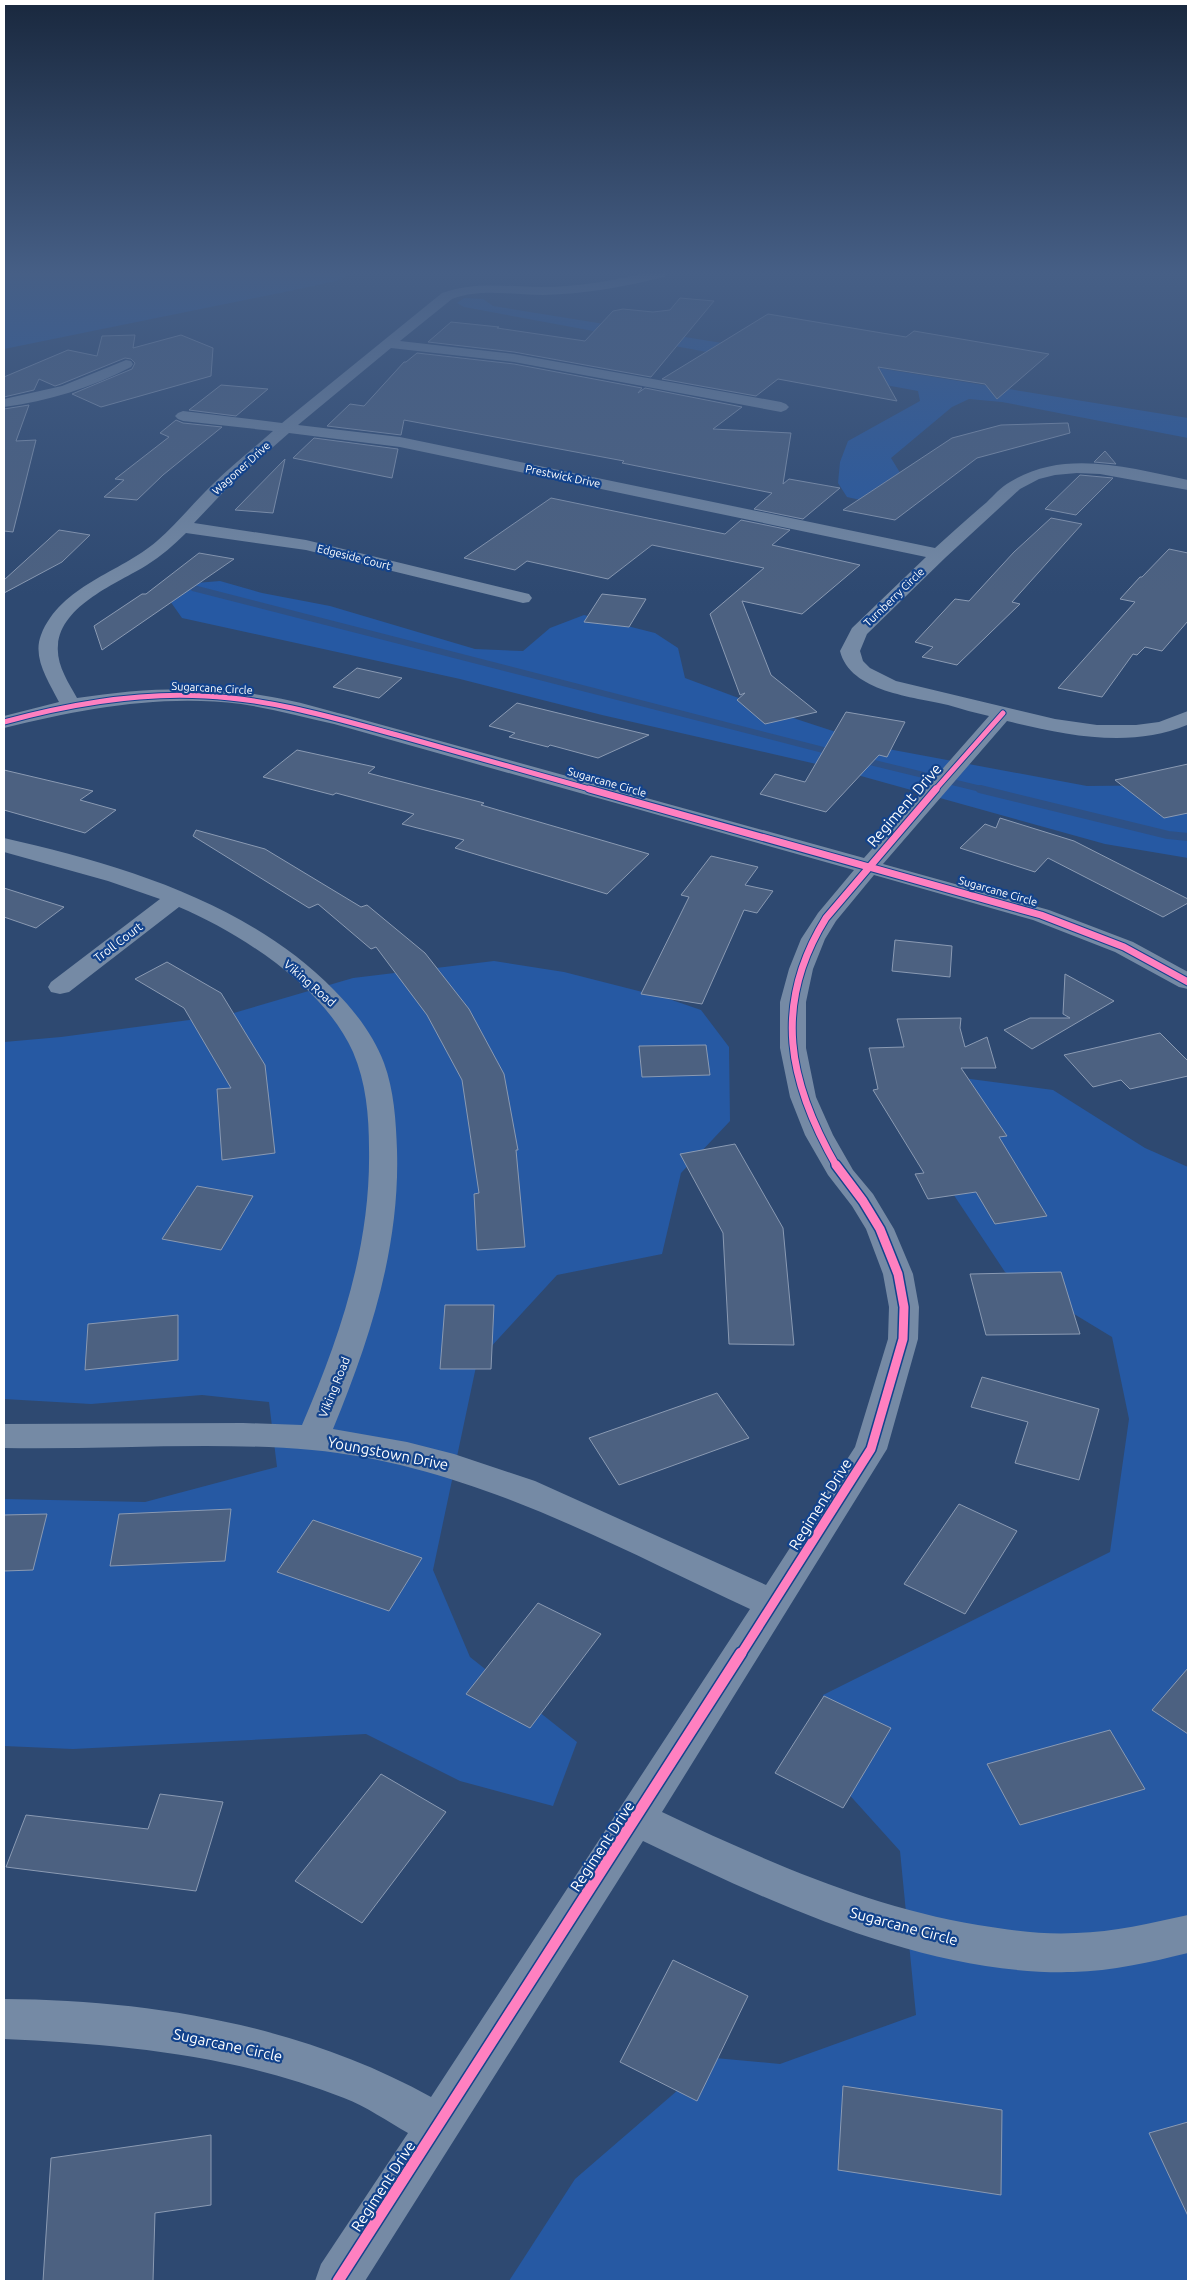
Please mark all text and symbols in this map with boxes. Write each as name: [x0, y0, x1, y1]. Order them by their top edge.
street label: Wagoner Drive: [210, 439, 272, 497]
street label: Prestwick Drive: [524, 462, 602, 490]
street label: Edgeside Court: [316, 542, 393, 572]
street label: Turnberry Circle: [861, 565, 927, 629]
street label: Sugarcane Circle: [171, 680, 253, 696]
street label: Regiment Drive: [863, 760, 945, 850]
street label: Sugarcane Circle: [566, 765, 648, 799]
street label: Sugarcane Circle: [957, 874, 1039, 908]
street label: Troll Court: [91, 919, 145, 964]
street label: Viking Road: [282, 957, 338, 1009]
street label: Viking Road: [316, 1355, 352, 1419]
street label: Youngstown Drive: [326, 1433, 450, 1473]
street label: Regiment Drive: [785, 1455, 855, 1553]
street label: Regiment Drive: [566, 1798, 638, 1894]
street label: Sugarcane Circle: [848, 1903, 960, 1949]
street label: Sugarcane Circle: [172, 2025, 284, 2065]
street label: Regiment Drive: [347, 2138, 419, 2234]

